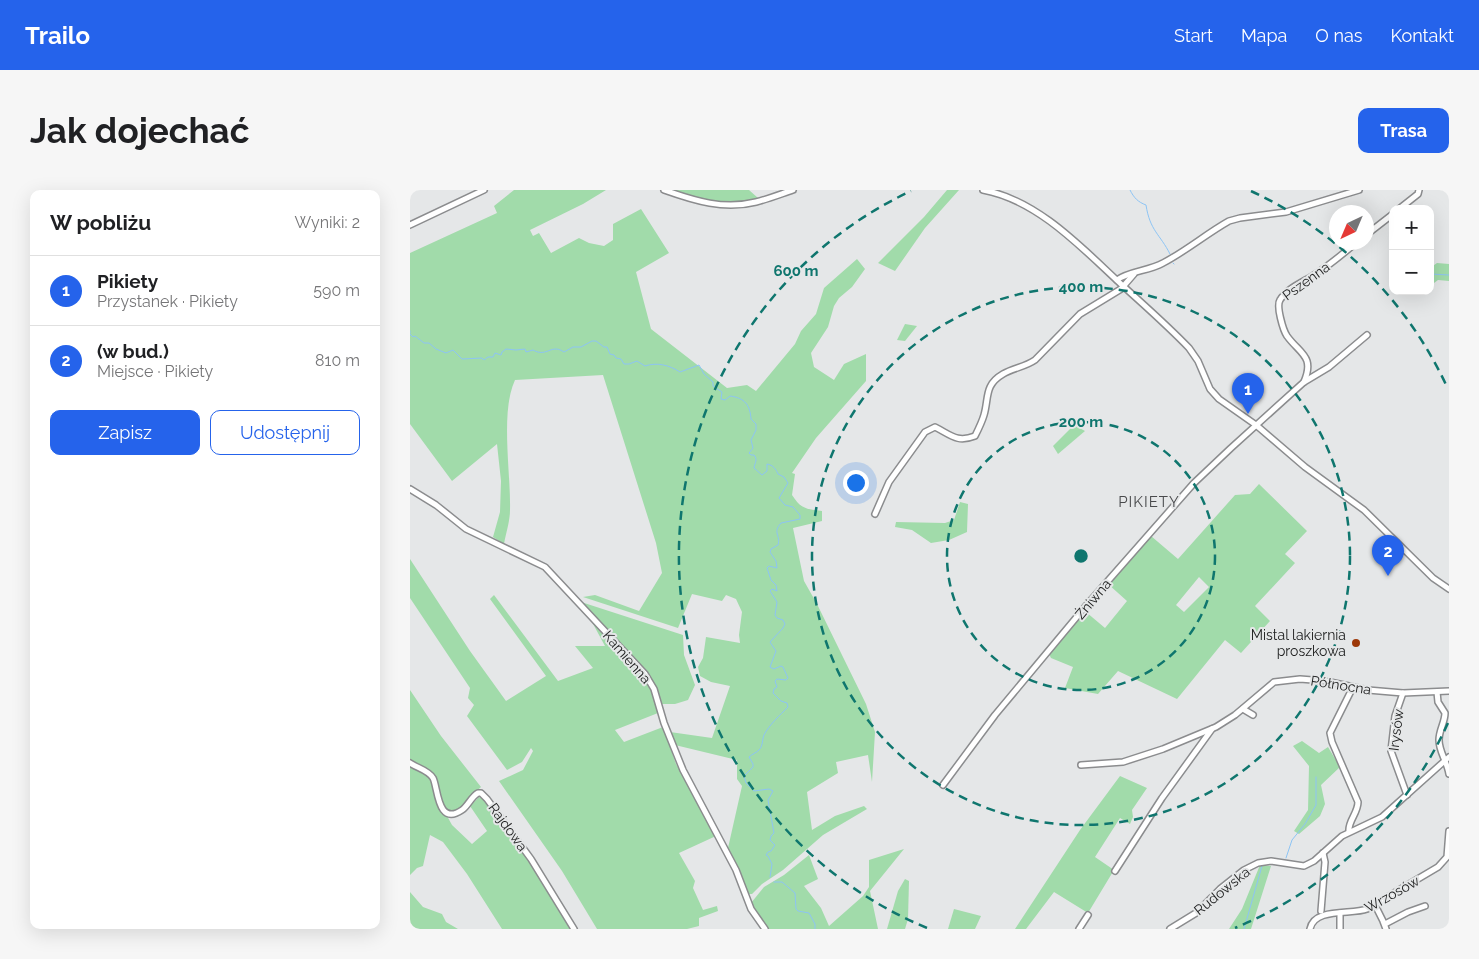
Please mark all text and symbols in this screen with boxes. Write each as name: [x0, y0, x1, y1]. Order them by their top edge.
text: Trailo: [25, 21, 90, 50]
text: Start: [1174, 25, 1213, 46]
text: Mapa: [1241, 25, 1287, 46]
text: O nas: [1315, 25, 1362, 46]
text: Kontakt: [1390, 25, 1454, 46]
button: Trasa: [1358, 108, 1449, 153]
text: Jak dojechać: [30, 110, 249, 151]
north arrow: [1329, 205, 1374, 250]
map controls: [1389, 205, 1434, 295]
button: +: [1389, 205, 1434, 250]
text: W pobliżu: [50, 210, 151, 235]
text: Wyniki: 2: [295, 213, 360, 232]
button: −: [1389, 250, 1434, 295]
street label: Pszenna: [1279, 259, 1333, 303]
text: 600 m: [773, 262, 819, 280]
text: Pikiety: [97, 270, 158, 292]
text: 400 m: [1059, 278, 1103, 296]
text: 1: [62, 281, 70, 300]
text: 590 m: [313, 281, 360, 300]
text: Przystanek · Pikiety: [97, 292, 238, 311]
text: (w bud.): [97, 340, 169, 362]
text: 2: [61, 351, 71, 370]
text: 810 m: [315, 351, 360, 370]
text: Miejsce · Pikiety: [97, 362, 213, 381]
pin: 1: [1232, 373, 1264, 414]
button: Zapisz: [50, 410, 200, 455]
button: Udostępnij: [210, 410, 360, 455]
text: 200 m: [1059, 413, 1103, 431]
your location: [843, 470, 869, 496]
district label: PIKIETY: [1118, 493, 1180, 511]
pin: 2: [1372, 535, 1404, 576]
centre of rings: [1072, 547, 1090, 565]
street label: Żniwna: [1070, 575, 1114, 622]
street label: Kamienna: [600, 627, 654, 687]
place label: Mistal lakiernia proszkowa: [1251, 627, 1346, 659]
marker: Mistal lakiernia proszkowa: [1350, 637, 1362, 649]
street label: Północna: [1310, 672, 1372, 698]
street label: Irysów: [1385, 708, 1407, 752]
street label: Rajdowa: [485, 800, 531, 854]
street label: Rudowska: [1191, 864, 1253, 918]
street label: Wrzosów: [1362, 872, 1423, 916]

